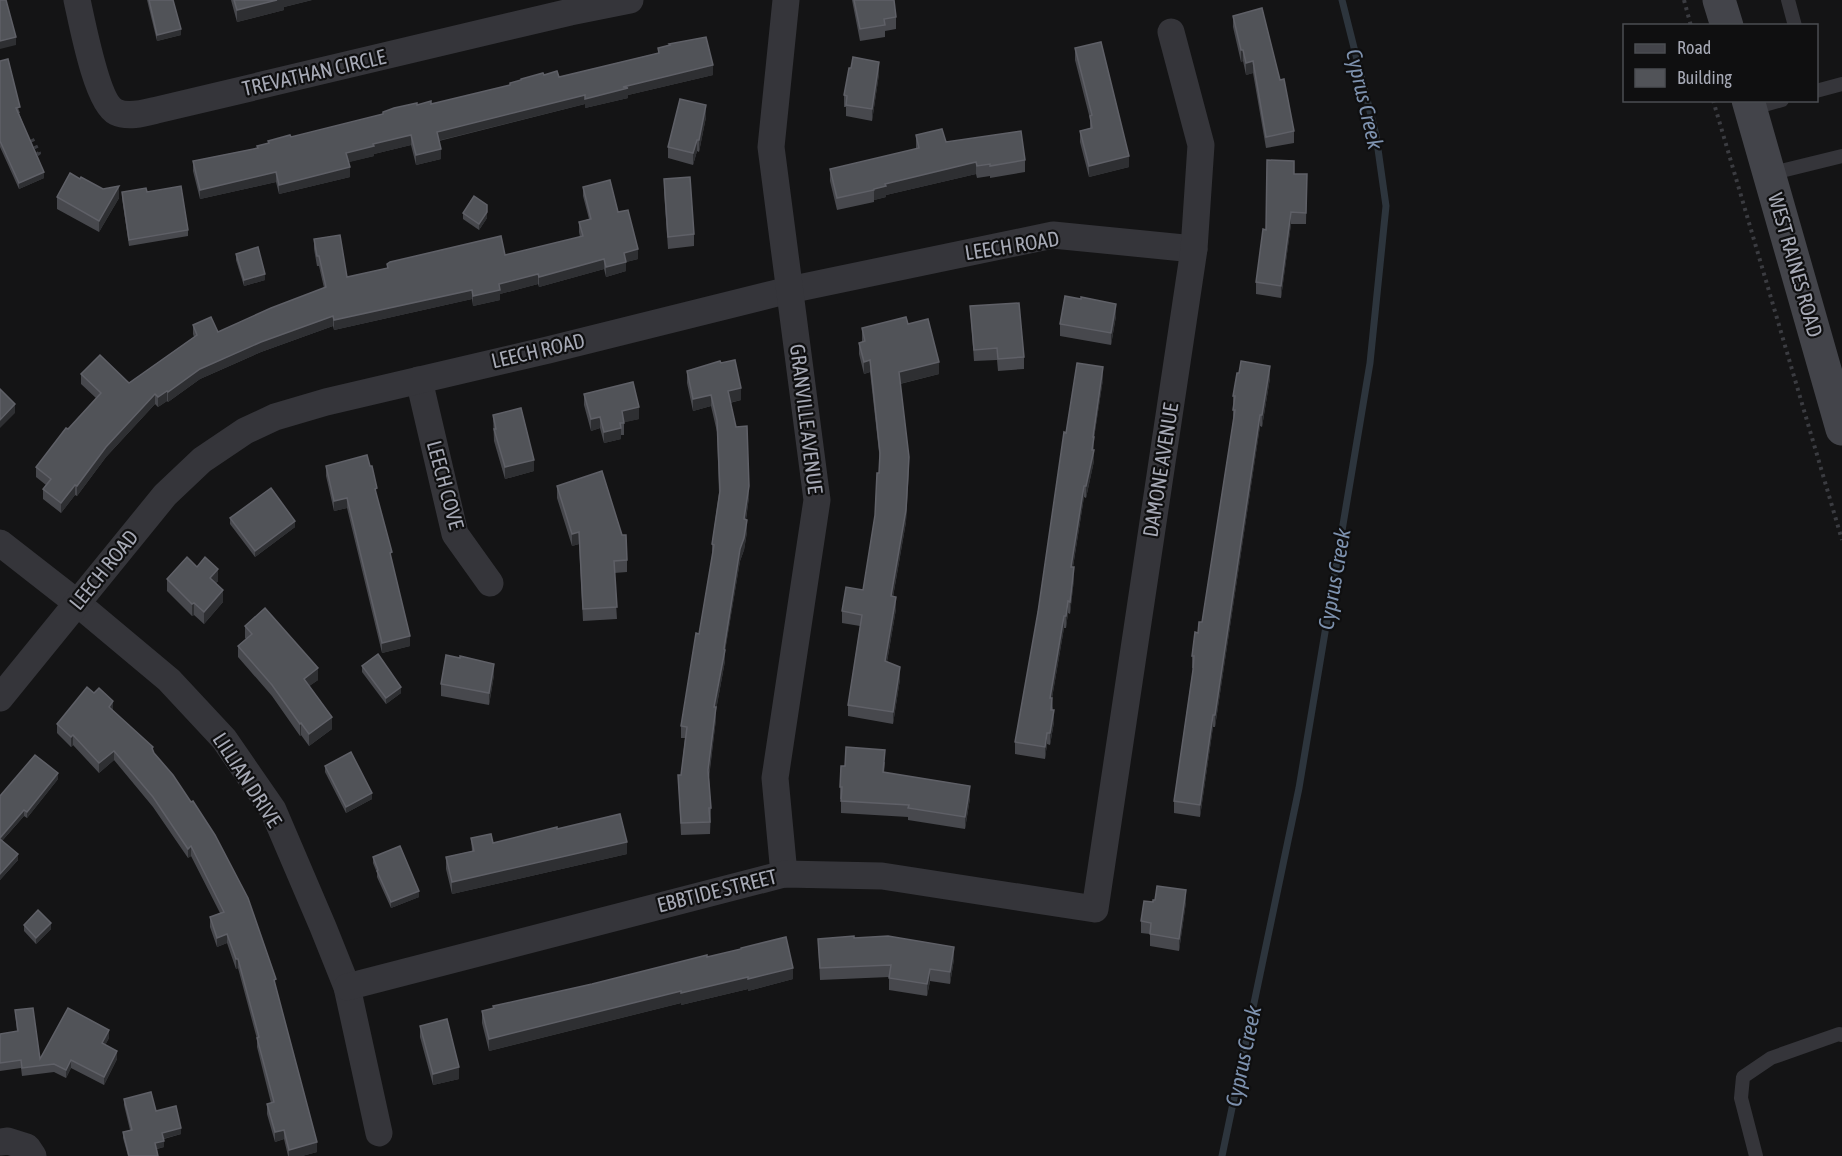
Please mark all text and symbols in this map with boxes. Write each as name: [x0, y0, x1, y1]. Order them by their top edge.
legend: [1623, 24, 1818, 102]
text: Road: [1677, 37, 1711, 58]
street label: TREVATHAN CIRCLE: [240, 44, 388, 100]
water label: Cyprus Creek: [1341, 46, 1389, 152]
text: Building: [1677, 67, 1732, 88]
street label: WEST RAINES ROAD: [1764, 190, 1828, 340]
street label: LEECH ROAD: [963, 226, 1061, 264]
street label: LEECH ROAD: [489, 328, 587, 372]
street label: GRANVILLE AVENUE: [786, 343, 828, 495]
street label: DAMONE AVENUE: [1138, 401, 1182, 539]
street label: LEECH COVE: [423, 438, 469, 532]
street label: LEECH ROAD: [64, 525, 142, 614]
water label: Cyprus Creek: [1312, 526, 1356, 632]
street label: LILLIAN DRIVE: [209, 728, 287, 831]
street label: EBBTIDE STREET: [654, 864, 779, 917]
water label: Cyprus Creek: [1220, 1003, 1266, 1109]

